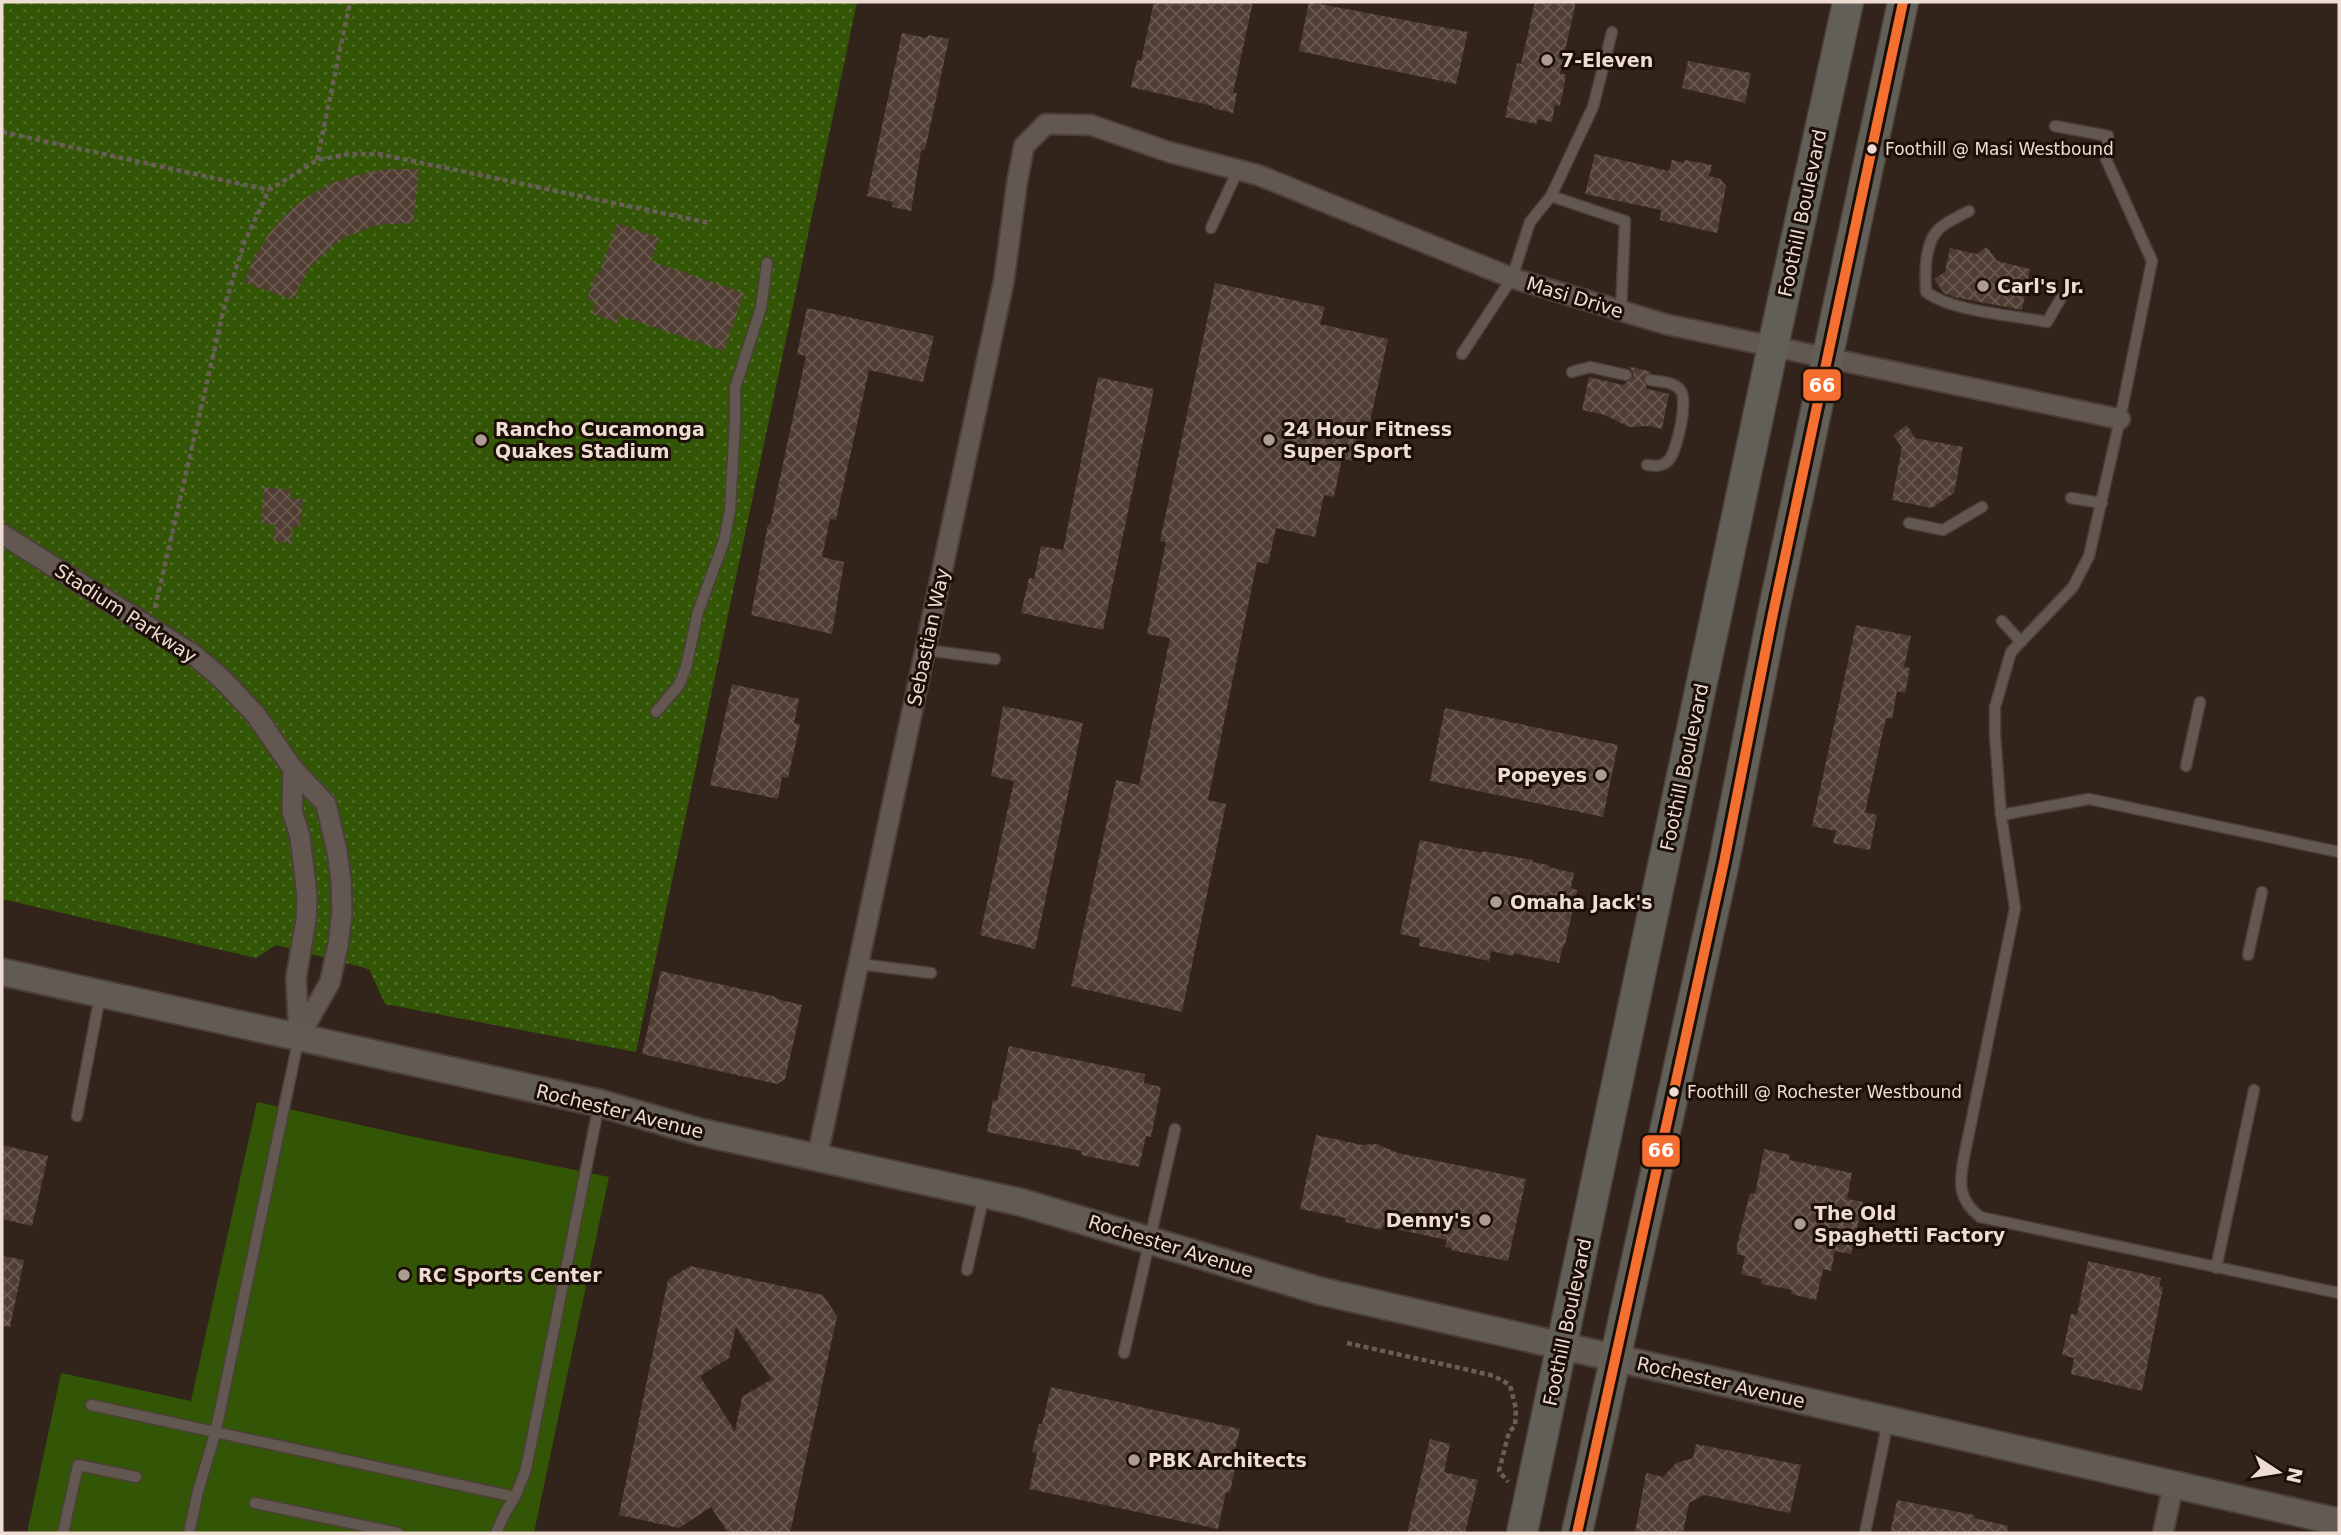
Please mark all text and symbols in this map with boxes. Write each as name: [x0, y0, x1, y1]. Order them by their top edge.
place label: 7-Eleven: [1561, 49, 1653, 71]
marker: 7-Eleven: [1539, 52, 1555, 68]
street label: Foothill Boulevard: [1773, 127, 1831, 299]
place label: Foothill @ Masi Westbound: [1885, 139, 2114, 159]
marker: Foothill @ Masi Westbound: [1865, 142, 1879, 156]
street label: Masi Drive: [1524, 272, 1626, 322]
place label: Carl's Jr.: [1997, 275, 2084, 297]
marker: Carl's Jr.: [1975, 278, 1991, 294]
line badge: 66: [1802, 368, 1842, 402]
text: 66: [1809, 374, 1835, 396]
place label: Rancho Cucamonga Quakes Stadium: [495, 418, 705, 462]
place label: 24 Hour Fitness Super Sport: [1283, 418, 1452, 462]
marker: Rancho Cucamonga Quakes Stadium: [473, 432, 489, 448]
marker: 24 Hour Fitness Super Sport: [1261, 432, 1277, 448]
street label: Stadium Parkway: [51, 559, 201, 667]
street label: Sebastian Way: [903, 566, 953, 708]
street label: Foothill Boulevard: [1655, 681, 1713, 853]
place label: Popeyes: [1497, 764, 1587, 786]
marker: Popeyes: [1593, 767, 1609, 783]
place label: Omaha Jack's: [1510, 891, 1653, 913]
marker: Omaha Jack's: [1488, 894, 1504, 910]
street label: Rochester Avenue: [534, 1080, 706, 1142]
place label: Foothill @ Rochester Westbound: [1687, 1082, 1962, 1102]
marker: Foothill @ Rochester Westbound: [1667, 1085, 1681, 1099]
line badge: 66: [1641, 1134, 1681, 1168]
text: 66: [1648, 1139, 1674, 1161]
place label: The Old Spaghetti Factory: [1814, 1202, 2006, 1246]
place label: Denny's: [1386, 1209, 1471, 1231]
street label: Rochester Avenue: [1086, 1210, 1256, 1282]
marker: Denny's: [1477, 1212, 1493, 1228]
marker: The Old Spaghetti Factory: [1792, 1216, 1808, 1232]
street label: Foothill Boulevard: [1538, 1236, 1596, 1408]
place label: RC Sports Center: [418, 1264, 602, 1286]
marker: RC Sports Center: [396, 1267, 412, 1283]
street label: Rochester Avenue: [1635, 1352, 1807, 1412]
north arrow: [2243, 1437, 2313, 1507]
place label: PBK Architects: [1148, 1449, 1307, 1471]
marker: PBK Architects: [1126, 1452, 1142, 1468]
text: N: [2282, 1465, 2307, 1486]

